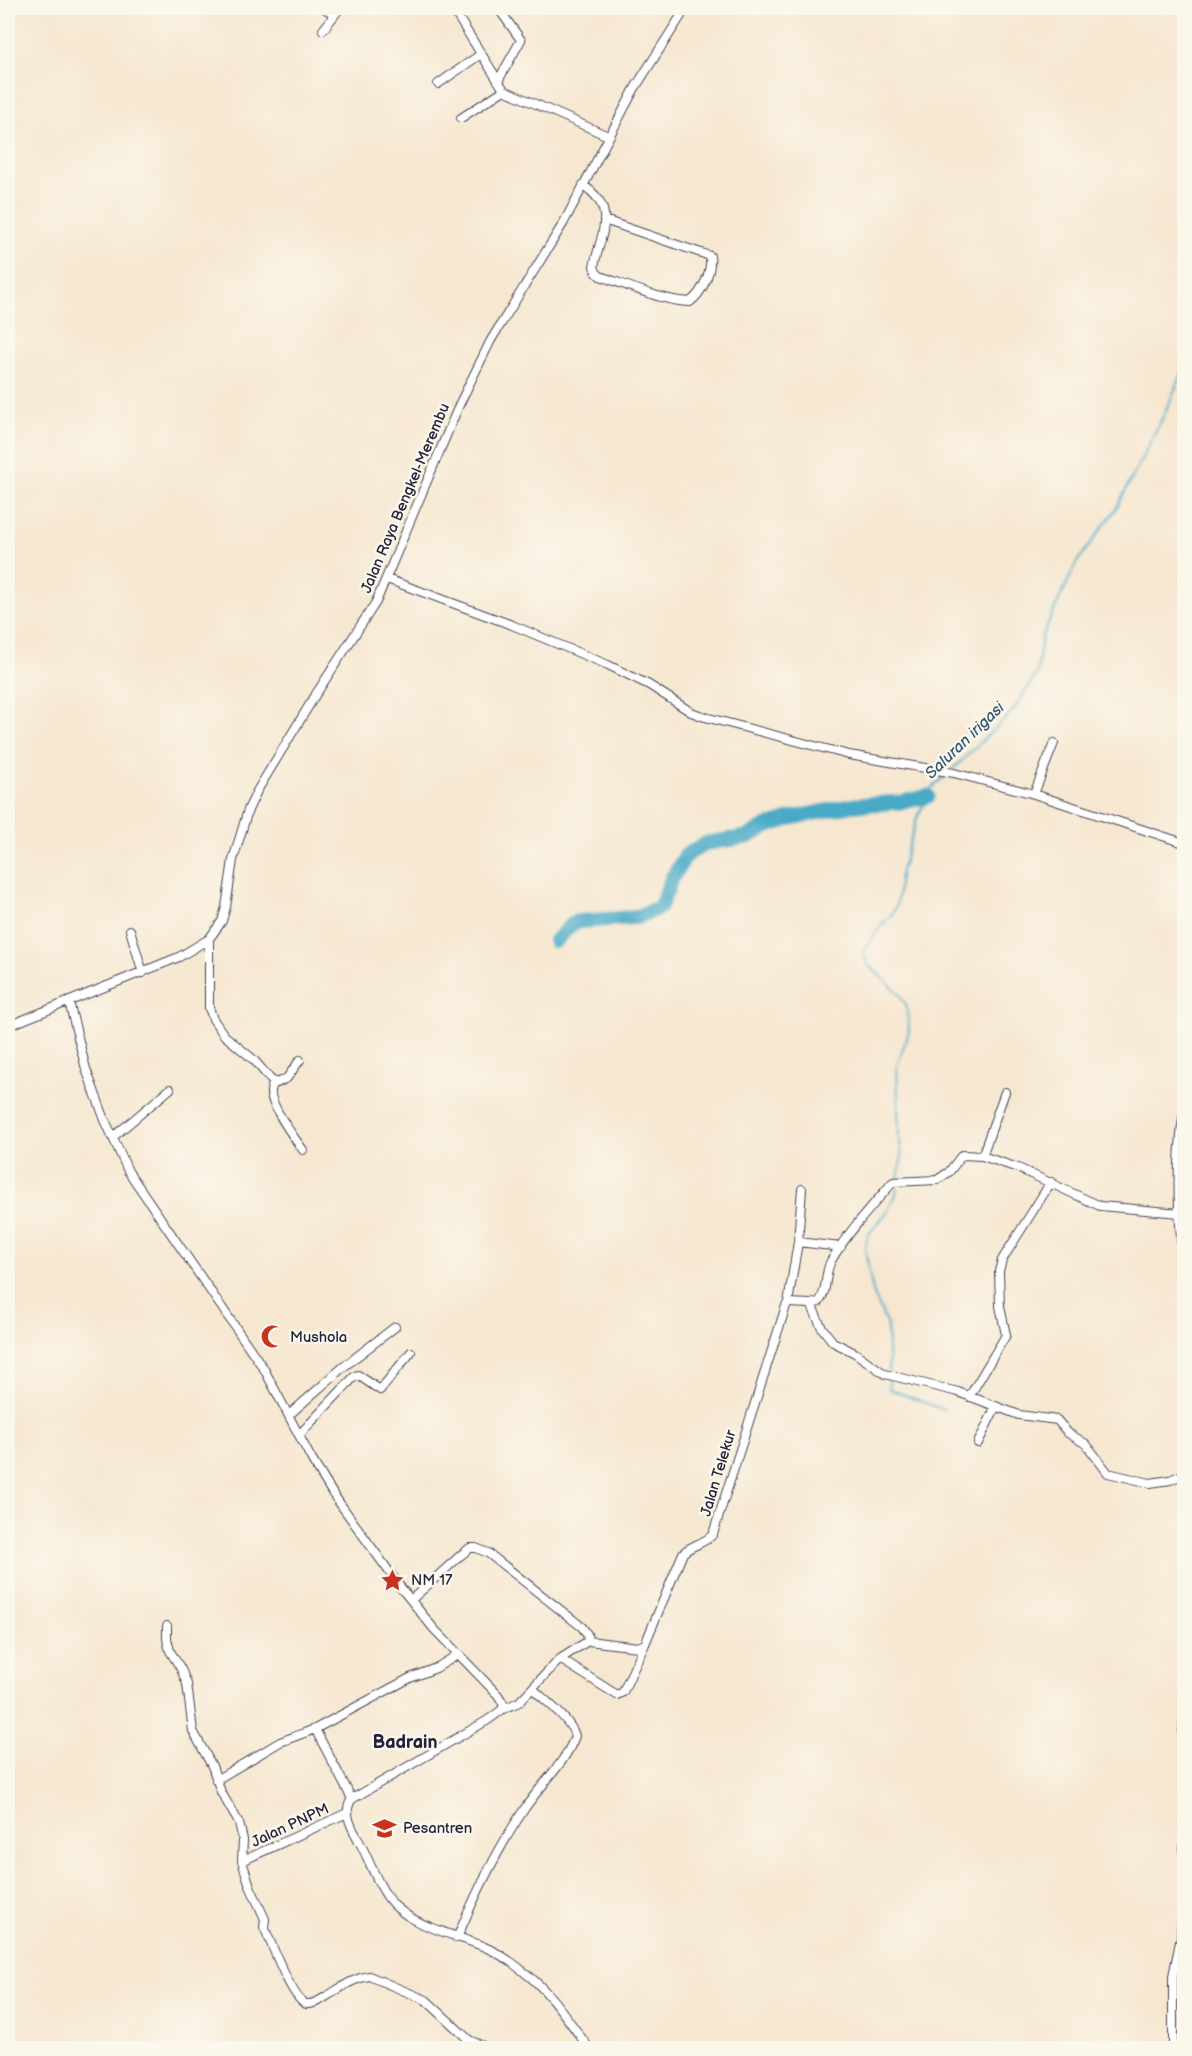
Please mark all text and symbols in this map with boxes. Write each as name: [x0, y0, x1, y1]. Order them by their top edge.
street label: Jalan Raya Bengkel-Merembu: [357, 400, 454, 596]
water label: Saluran irigasi: [922, 698, 1010, 783]
mosque icon: Mushola: [259, 1324, 285, 1350]
place label: Mushola: [290, 1328, 347, 1347]
street label: Jalan Telekur: [696, 1427, 741, 1519]
place icon: NM 17: [380, 1567, 406, 1593]
place label: NM 17: [411, 1571, 453, 1590]
district label: Badrain: [372, 1732, 438, 1753]
street label: Jalan PNPM: [248, 1799, 332, 1852]
school or university icon: Pesantren: [372, 1815, 398, 1841]
place label: Pesantren: [403, 1819, 472, 1838]

